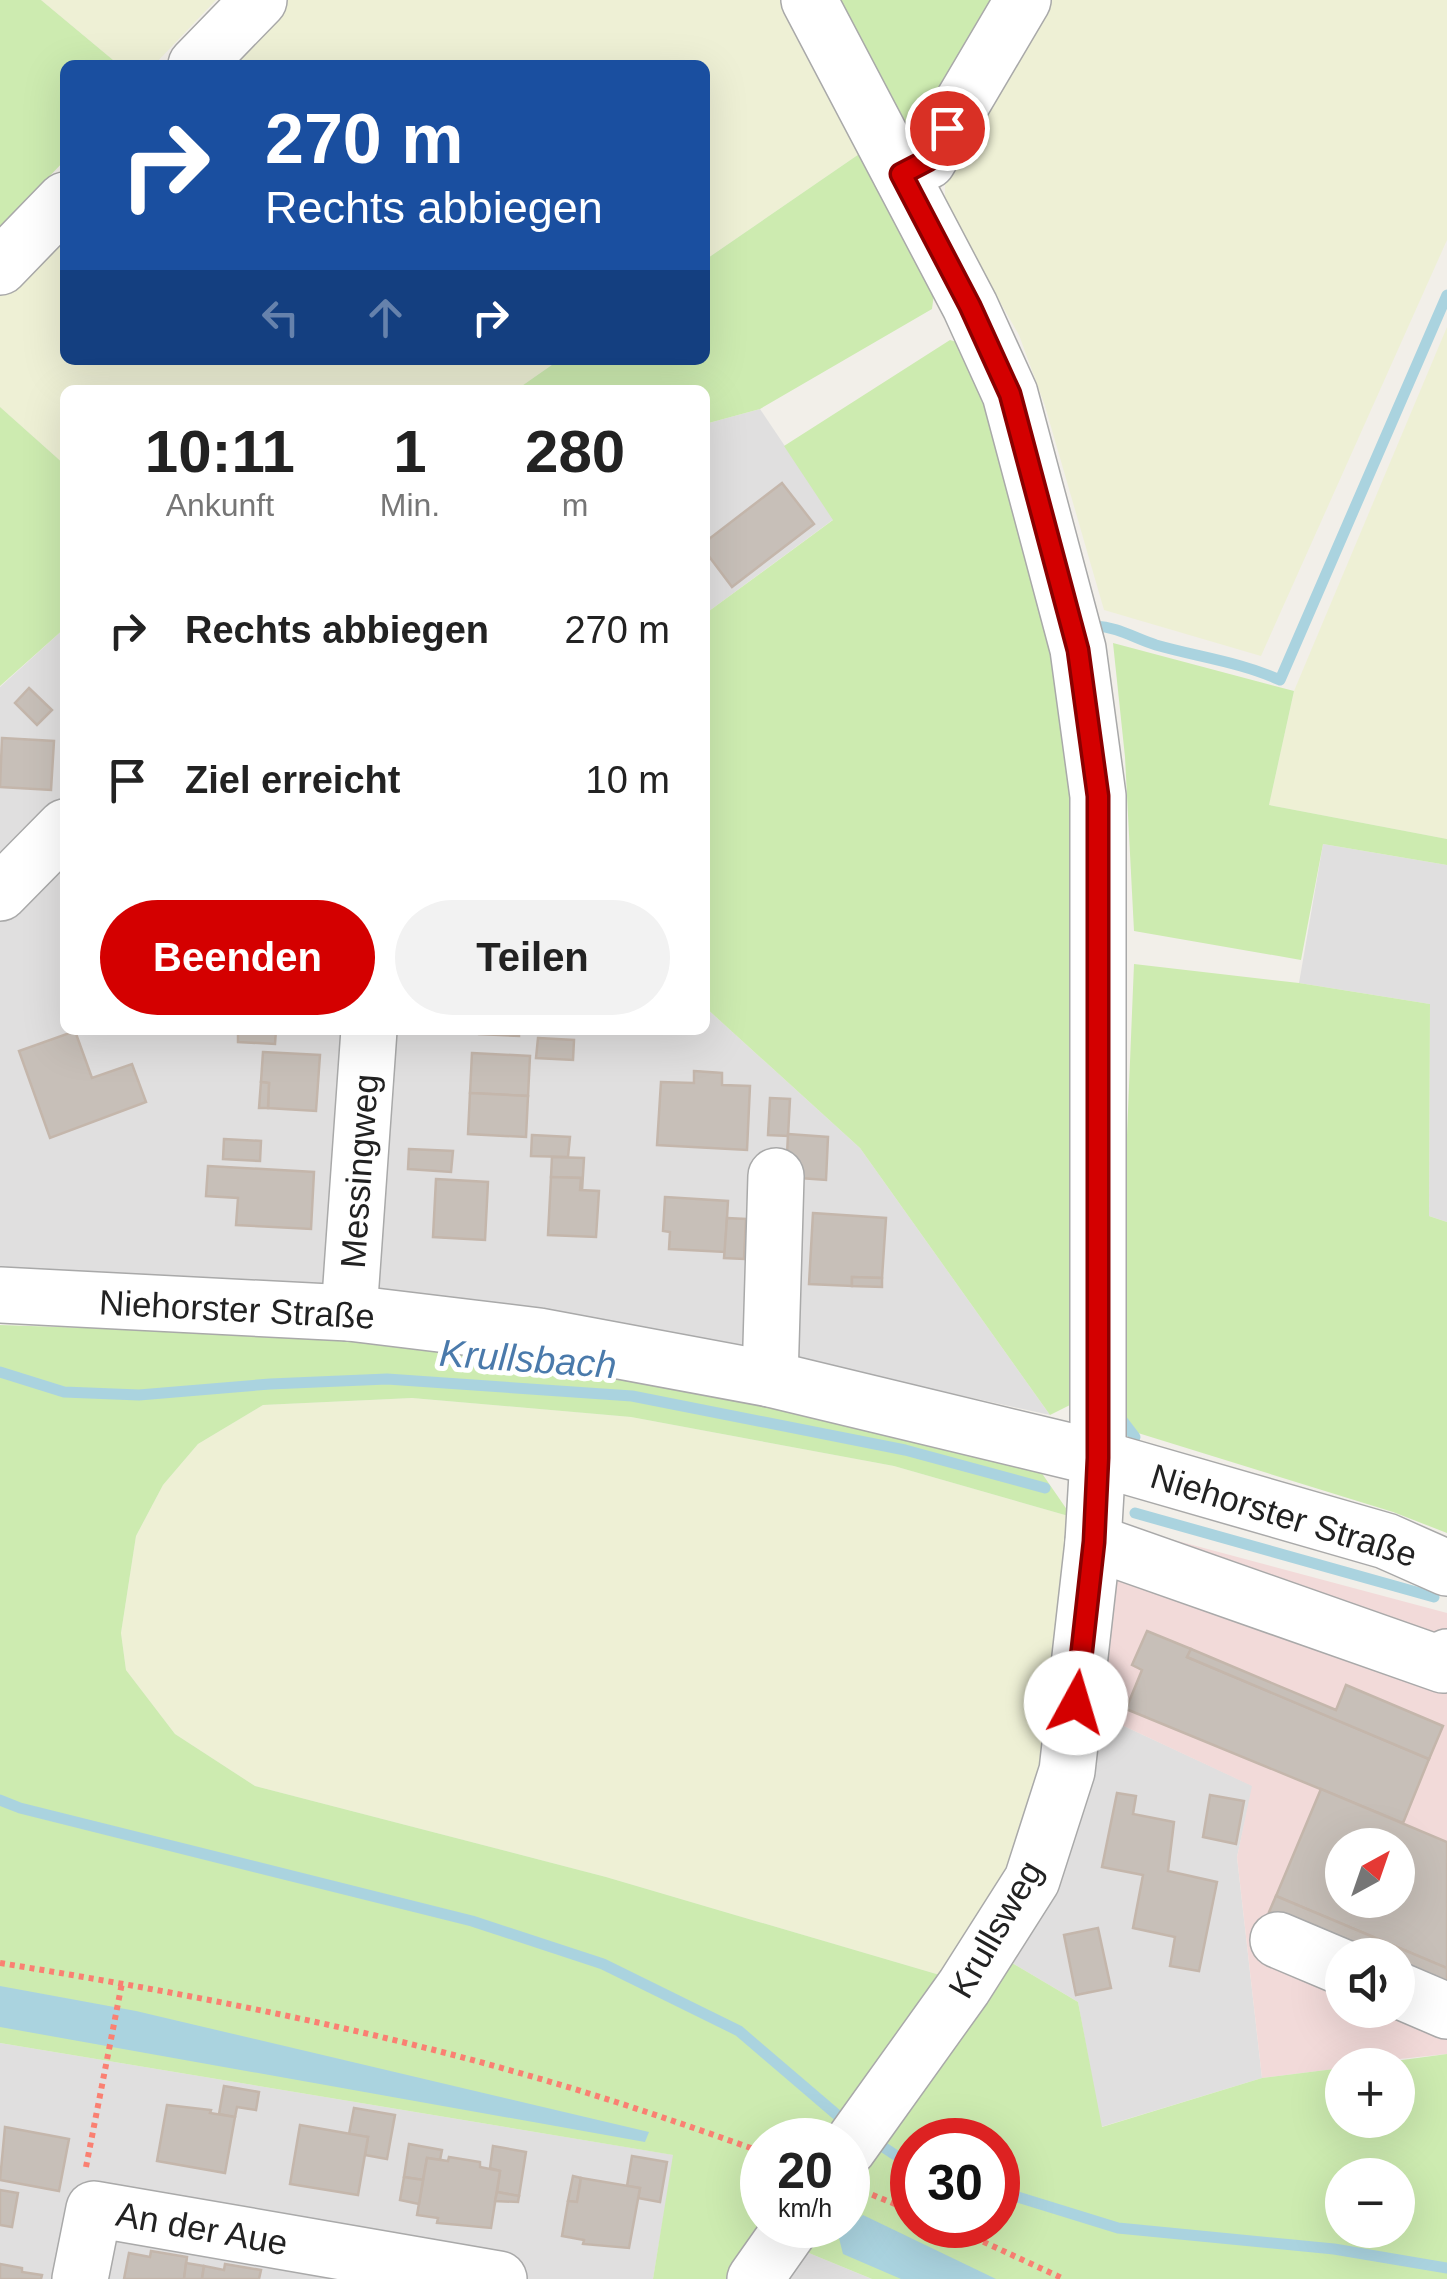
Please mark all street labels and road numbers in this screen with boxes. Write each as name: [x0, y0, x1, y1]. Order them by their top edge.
street label: Messingweg: [333, 1073, 385, 1269]
street label: Niehorster Straße: [98, 1282, 376, 1336]
street label: Niehorster Straße: [1146, 1456, 1422, 1574]
street label: Krullsweg: [940, 1854, 1050, 2004]
street label: An der Aue: [113, 2194, 291, 2262]

